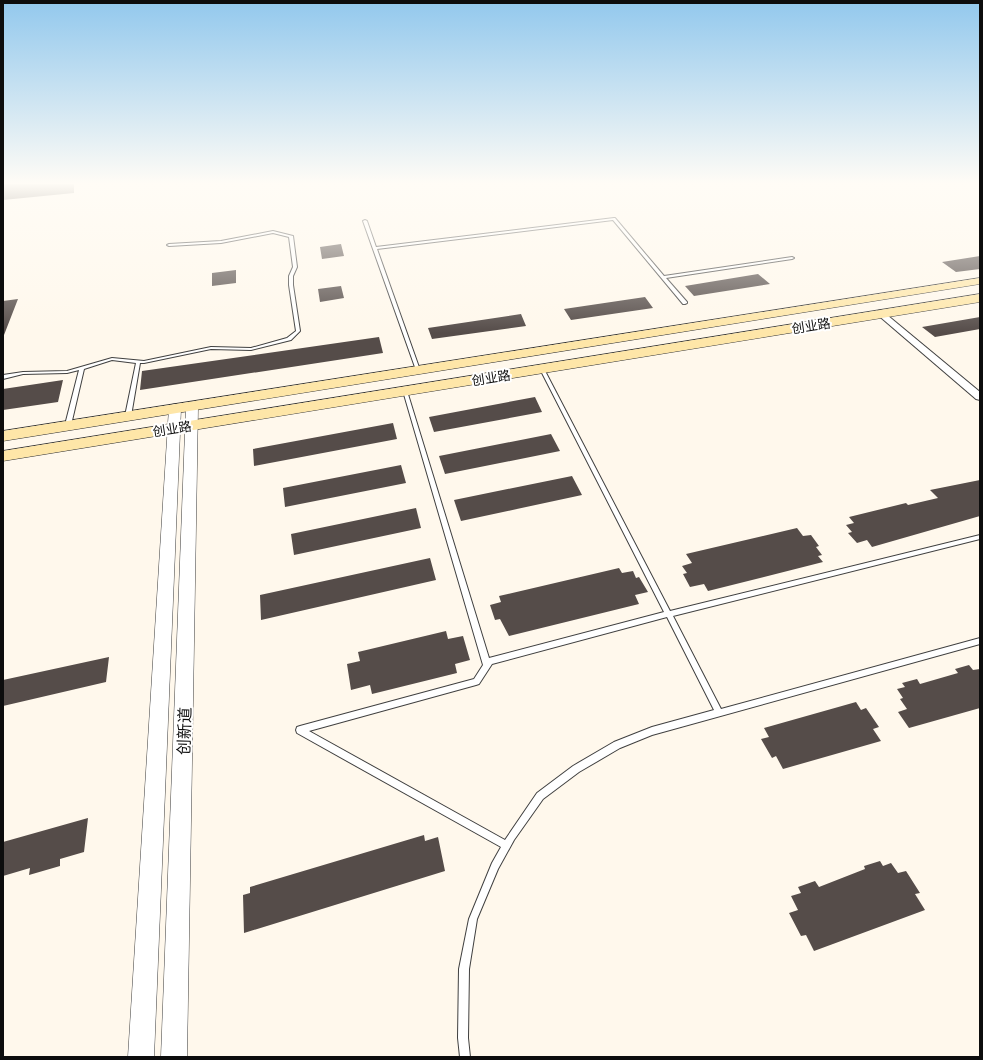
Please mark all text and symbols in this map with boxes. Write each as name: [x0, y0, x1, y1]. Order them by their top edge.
street label: 创业路: [790, 313, 832, 337]
street label: 创业路: [470, 365, 512, 389]
street label: 创业路: [151, 416, 193, 440]
street label: 创新道: [170, 707, 196, 755]

